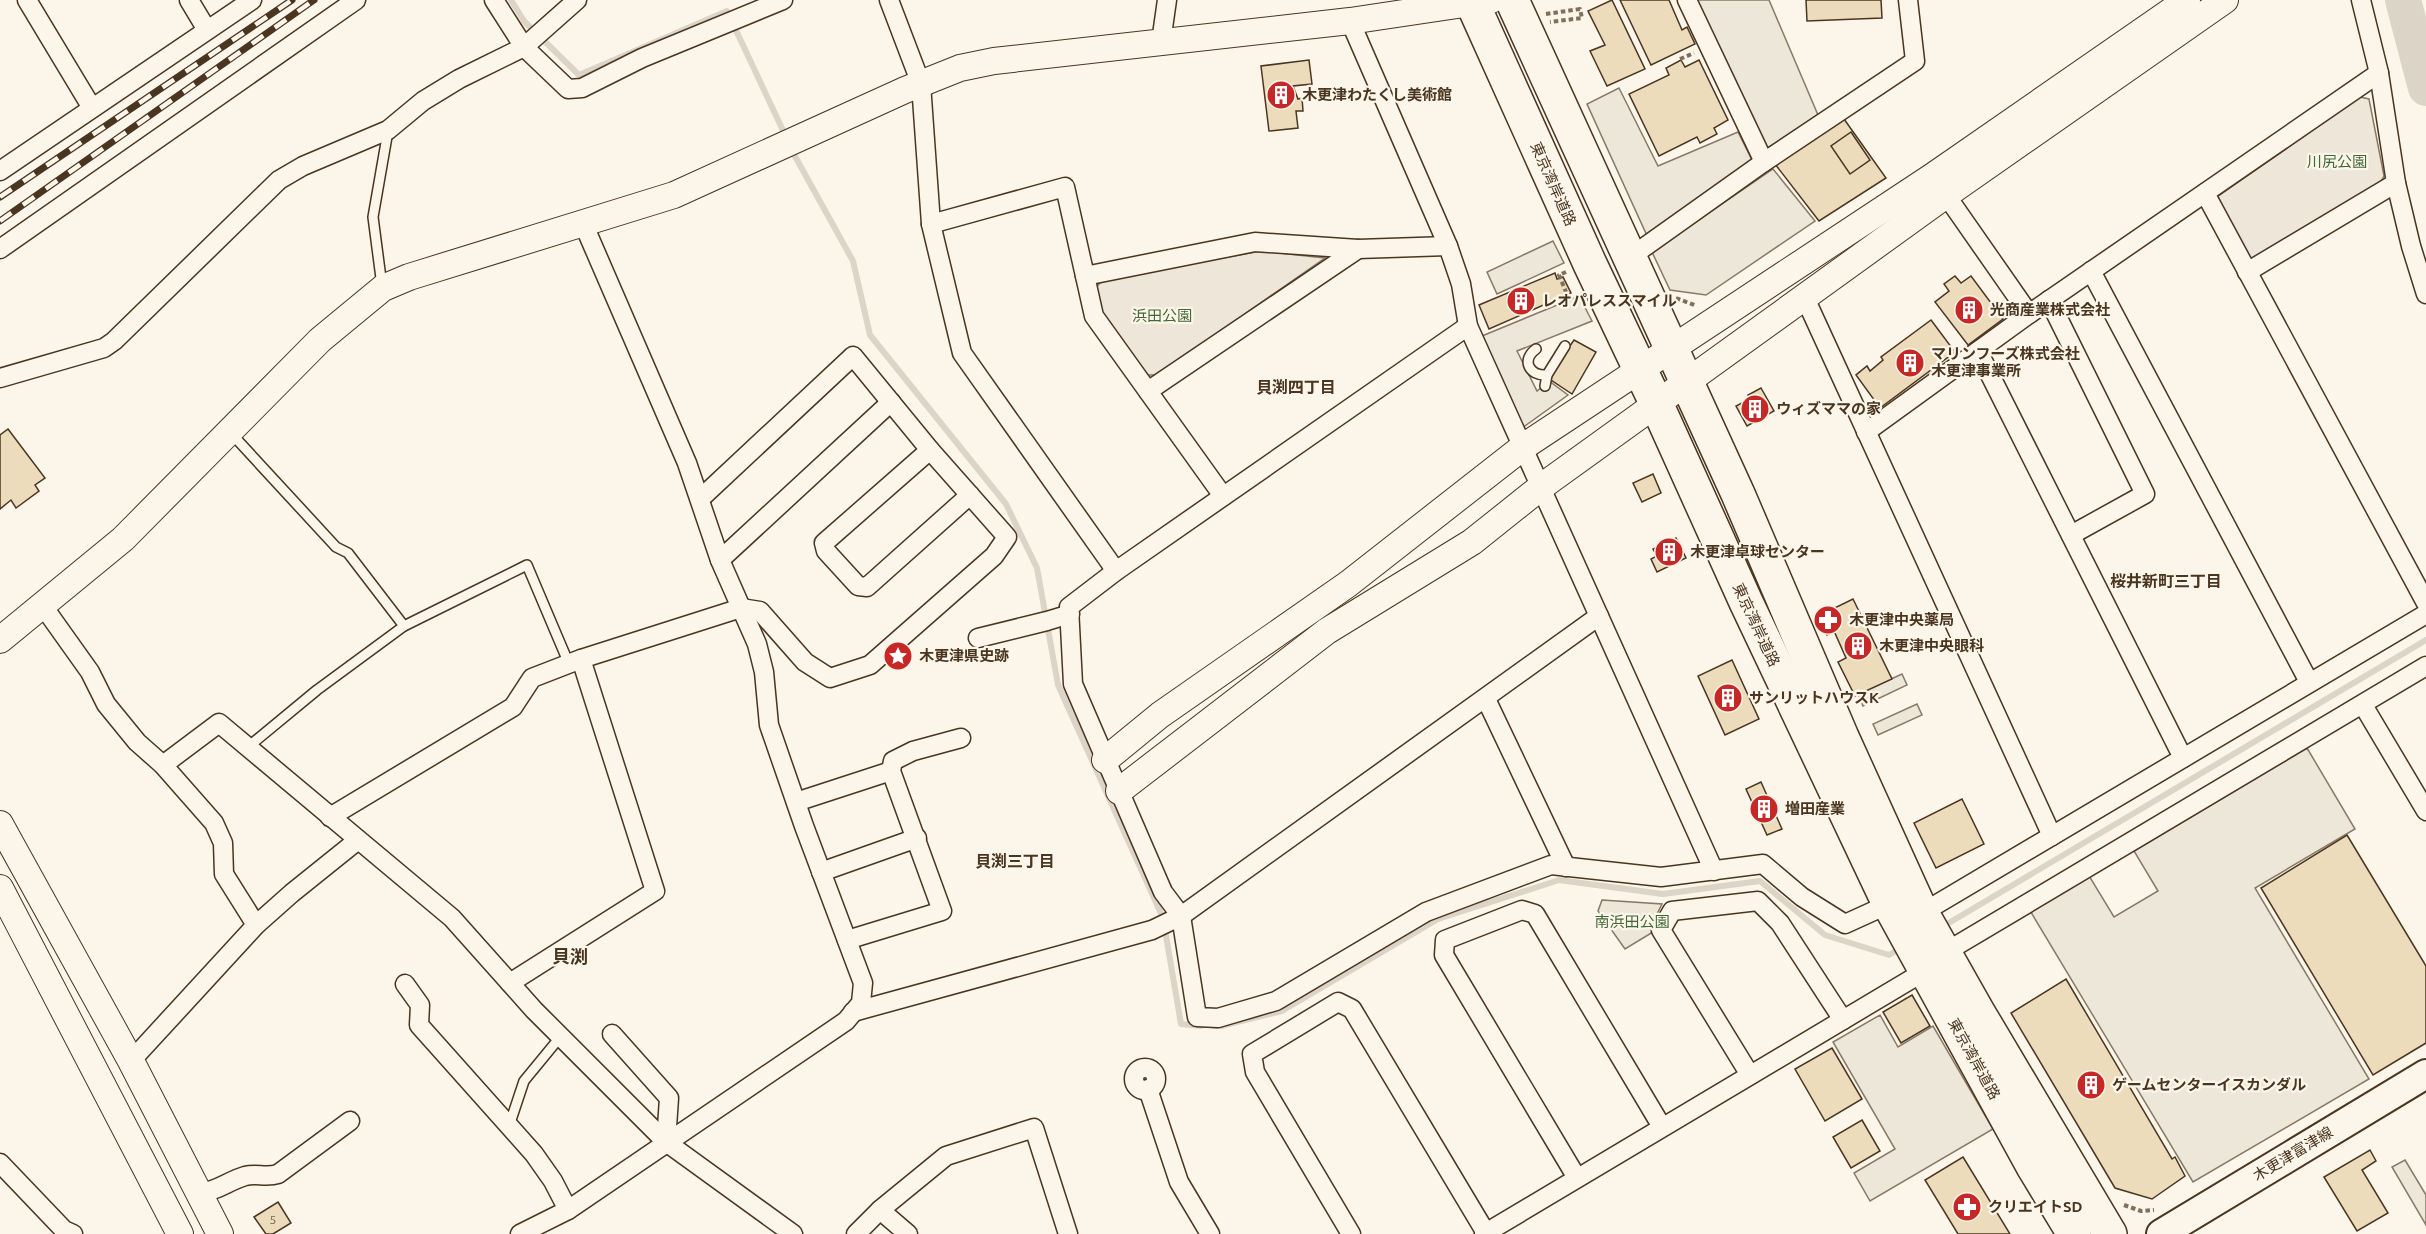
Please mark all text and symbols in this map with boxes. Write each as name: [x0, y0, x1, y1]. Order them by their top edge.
building icon: 木更津わたくし美術館: [1265, 79, 1297, 111]
place label: 木更津わたくし美術館: [1302, 86, 1452, 103]
street label: 東京湾岸道路: [1527, 139, 1580, 228]
park label: 川尻公園: [2307, 153, 2367, 170]
building icon: レオパレススマイル: [1505, 285, 1537, 317]
place label: レオパレススマイル: [1542, 292, 1677, 309]
building icon: 光商産業株式会社: [1953, 294, 1985, 326]
place label: 光商産業株式会社: [1990, 301, 2110, 318]
park label: 浜田公園: [1132, 307, 1192, 324]
place label: マリンフーズ株式会社 木更津事業所: [1931, 345, 2080, 379]
building icon: マリンフーズ株式会社 木更津事業所: [1894, 347, 1926, 379]
district label: 貝渕四丁目: [1256, 378, 1336, 396]
building icon: ウィズママの家: [1739, 393, 1771, 425]
place label: ウィズママの家: [1776, 400, 1881, 417]
building icon: 木更津卓球センター: [1653, 536, 1685, 568]
place label: 木更津卓球センター: [1690, 543, 1825, 560]
district label: 桜井新町三丁目: [2110, 572, 2222, 590]
street label: 東京湾岸道路: [1730, 580, 1783, 669]
pharmacy icon: 木更津中央薬局: [1812, 604, 1844, 636]
place label: 木更津中央薬局: [1849, 611, 1954, 628]
building icon: 木更津中央眼科: [1842, 630, 1874, 662]
place label: 木更津中央眼科: [1879, 637, 1984, 654]
place icon: 木更津県史跡: [882, 640, 914, 672]
place label: 木更津県史跡: [919, 647, 1009, 664]
building icon: サンリットハウスK: [1712, 682, 1744, 714]
place label: サンリットハウスK: [1749, 689, 1879, 706]
building icon: 増田産業: [1748, 793, 1780, 825]
place label: 増田産業: [1785, 800, 1845, 817]
district label: 貝渕三丁目: [975, 852, 1055, 870]
park label: 南浜田公園: [1594, 913, 1670, 930]
district label: 貝渕: [552, 946, 588, 966]
street label: 東京湾岸道路: [1945, 1015, 2004, 1102]
building icon: ゲームセンターイスカンダル: [2075, 1069, 2107, 1101]
place label: ゲームセンターイスカンダル: [2112, 1076, 2306, 1093]
street label: 木更津富津線: [2250, 1123, 2336, 1184]
pharmacy icon: クリエイトSD: [1951, 1191, 1983, 1223]
place label: クリエイトSD: [1988, 1198, 2083, 1215]
house number: 5: [270, 1213, 276, 1226]

